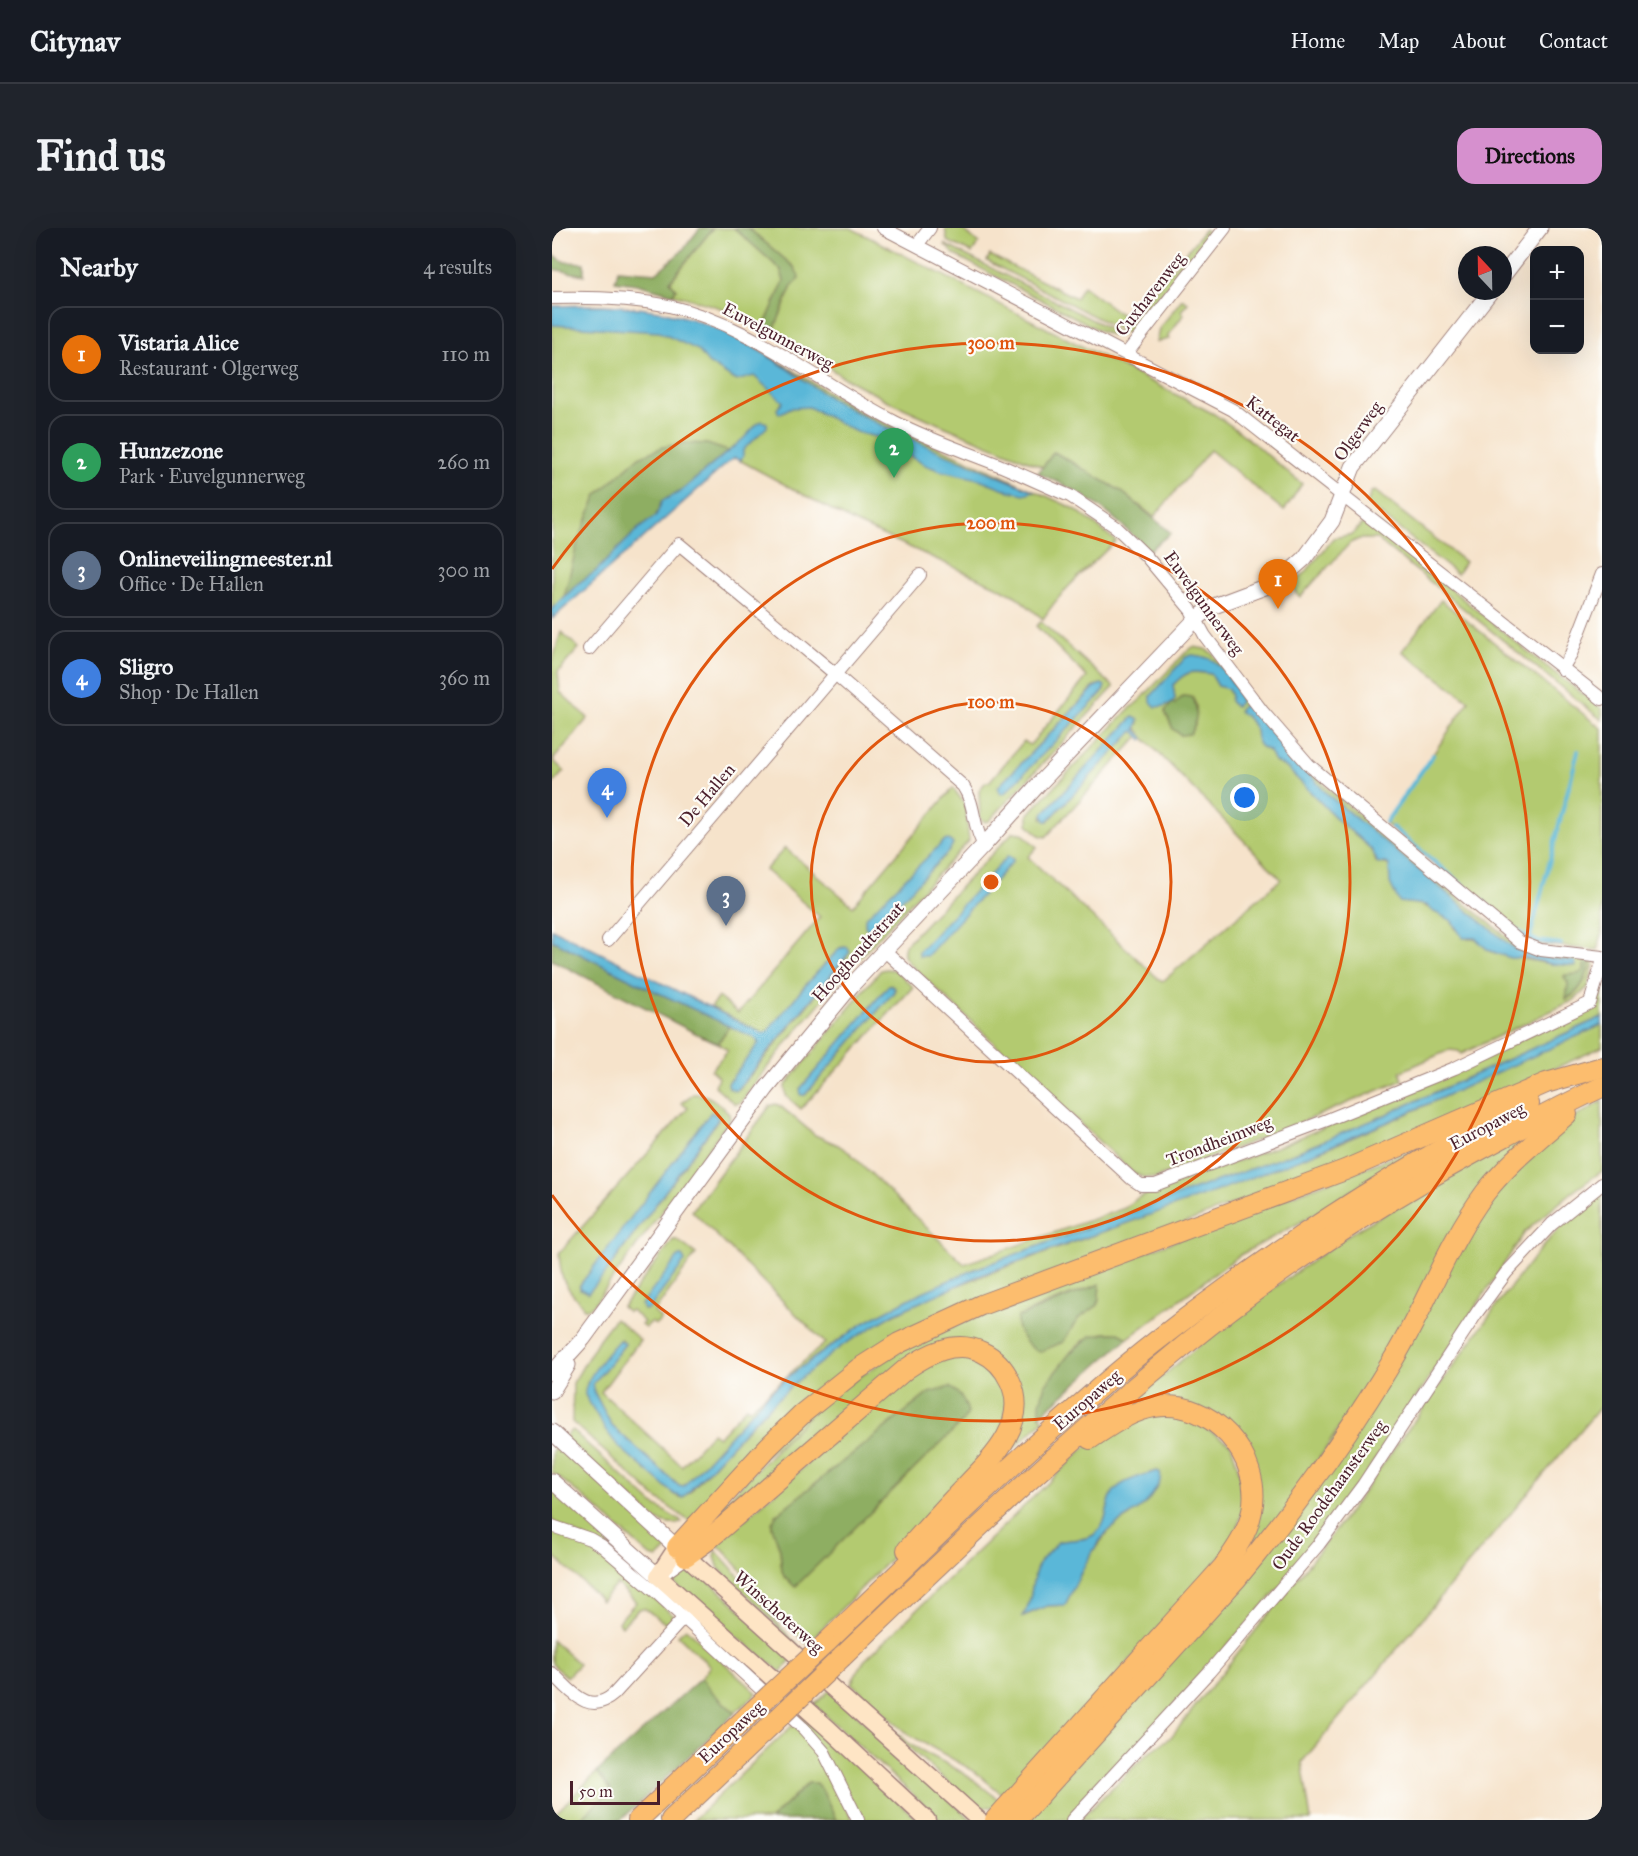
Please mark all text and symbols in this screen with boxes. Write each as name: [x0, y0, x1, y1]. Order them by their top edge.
text: Citynav: [30, 24, 120, 59]
text: Home: [1290, 28, 1345, 54]
text: Map: [1378, 28, 1419, 54]
text: About: [1452, 28, 1506, 54]
text: Contact: [1539, 28, 1608, 54]
button: Directions: [1457, 128, 1602, 184]
text: Find us: [36, 130, 166, 182]
north arrow: [1458, 246, 1512, 300]
map controls: [1530, 246, 1584, 354]
button: +: [1530, 246, 1584, 300]
street label: Cuxhavenweg: [1110, 247, 1191, 341]
text: Nearby: [60, 251, 138, 283]
text: 4 results: [423, 255, 492, 279]
street label: Euvelgunnerweg: [718, 297, 838, 376]
button: −: [1530, 300, 1584, 354]
text: Vistaria Alice: [119, 329, 239, 356]
text: 300 m: [967, 332, 1015, 355]
text: 1: [78, 342, 85, 366]
text: 110 m: [442, 342, 490, 366]
text: Restaurant · Olgerweg: [119, 356, 298, 380]
street label: Kattegat: [1241, 391, 1305, 448]
street label: Olgerweg: [1329, 396, 1388, 466]
pin: 2: [874, 428, 914, 478]
text: Hunzezone: [119, 437, 223, 464]
text: 2: [77, 450, 86, 474]
text: 260 m: [437, 450, 490, 474]
text: Park · Euvelgunnerweg: [119, 464, 305, 488]
text: 200 m: [967, 512, 1016, 534]
text: Onlineveilingmeester.nl: [119, 545, 332, 572]
street label: Euvelgunnerweg: [1158, 547, 1249, 660]
text: 3: [78, 558, 86, 582]
text: 300 m: [438, 558, 490, 582]
pin: 1: [1258, 560, 1298, 609]
text: Office · De Hallen: [119, 572, 264, 596]
text: Sligro: [119, 653, 173, 680]
text: 4: [76, 666, 87, 690]
text: 360 m: [439, 666, 490, 690]
text: Shop · De Hallen: [119, 680, 259, 704]
text: 100 m: [968, 691, 1015, 713]
street label: De Hallen: [674, 759, 740, 831]
pin: 4: [588, 768, 626, 818]
your location: [1230, 783, 1259, 812]
centre of rings: [981, 872, 1001, 892]
pin: 3: [706, 876, 746, 926]
street label: Hooghoudtstraat: [807, 897, 910, 1007]
street label: Europaweg: [1445, 1097, 1530, 1156]
street label: Trondheimweg: [1163, 1111, 1276, 1172]
street label: Europaweg: [1049, 1364, 1126, 1436]
street label: Oude Roodehaansterweg: [1267, 1415, 1392, 1575]
street label: Winschoterweg: [729, 1566, 829, 1659]
street label: Europaweg: [693, 1695, 770, 1769]
scale bar: [570, 1778, 660, 1806]
text: 50 m: [579, 1782, 613, 1801]

